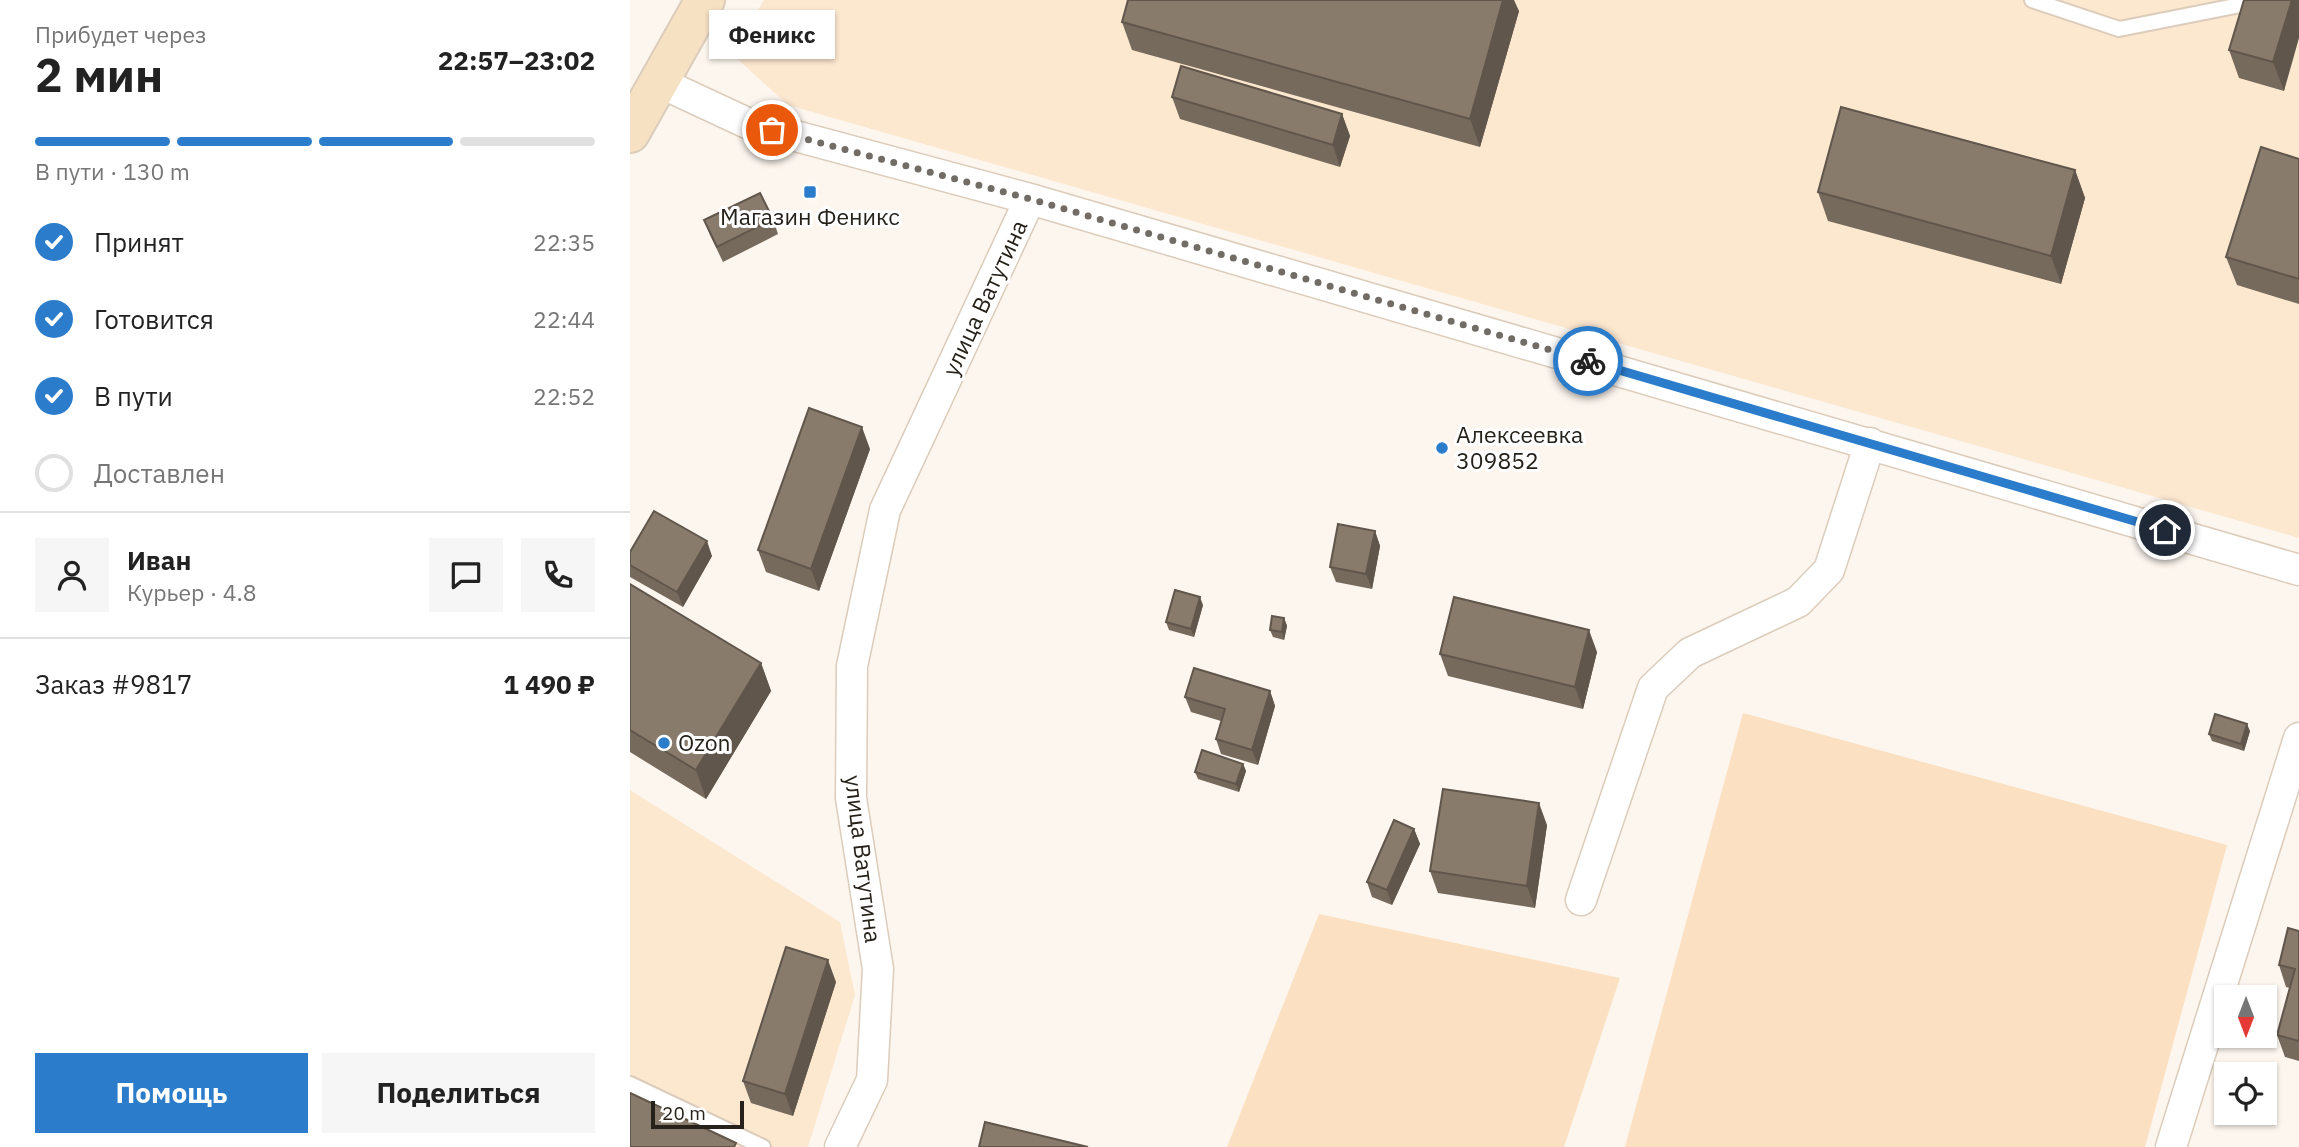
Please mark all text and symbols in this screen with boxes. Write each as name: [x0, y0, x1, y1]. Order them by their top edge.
callout: Феникс: [709, 11, 835, 60]
text: Прибудет через: [35, 19, 207, 49]
text: Феникс: [728, 19, 816, 49]
text: 22:57–23:02: [438, 43, 595, 77]
text: 2 мин: [35, 45, 163, 105]
pin: [742, 100, 802, 160]
icon: bag: [753, 111, 791, 149]
text: В пути · 130 m: [35, 156, 190, 186]
marker: Магазин Феникс: [802, 184, 818, 200]
place label: Магазин Феникс: [720, 201, 900, 231]
street label: улица Ватутина: [935, 215, 1033, 380]
icon: check: [35, 223, 73, 261]
text: Принят: [94, 225, 184, 259]
text: 22:35: [533, 227, 595, 257]
icon: check: [35, 300, 73, 338]
text: Готовится: [94, 302, 214, 336]
text: 22:44: [533, 304, 595, 334]
courier: [1553, 326, 1623, 396]
icon: bike: [1569, 342, 1607, 380]
icon: check: [35, 377, 73, 415]
text: В пути: [94, 379, 173, 413]
text: 22:52: [533, 381, 595, 411]
place label: Алексеевка 309852: [1456, 419, 1583, 475]
marker: Алексеевка 309852: [1434, 440, 1450, 456]
text: Доставлен: [94, 456, 225, 490]
pin: [2135, 500, 2195, 560]
icon: home: [2146, 511, 2184, 549]
button: person: [35, 538, 109, 612]
button: chat: [429, 538, 503, 612]
button: phone: [521, 538, 595, 612]
text: Иван: [127, 543, 192, 577]
text: Курьер · 4.8: [127, 577, 257, 607]
text: Заказ #9817: [35, 667, 192, 701]
text: 1 490 ₽: [503, 667, 595, 701]
place label: Ozon: [678, 727, 731, 757]
marker: Ozon: [656, 735, 672, 751]
street label: улица Ватутина: [839, 773, 889, 945]
north arrow: [2214, 985, 2277, 1048]
map controls: [2214, 985, 2277, 1125]
button: Помощь: [35, 1053, 308, 1133]
button: Поделиться: [322, 1053, 595, 1133]
button: locate: [2214, 1062, 2277, 1125]
scale bar: [651, 1098, 744, 1130]
text: 20 m: [662, 1101, 706, 1125]

